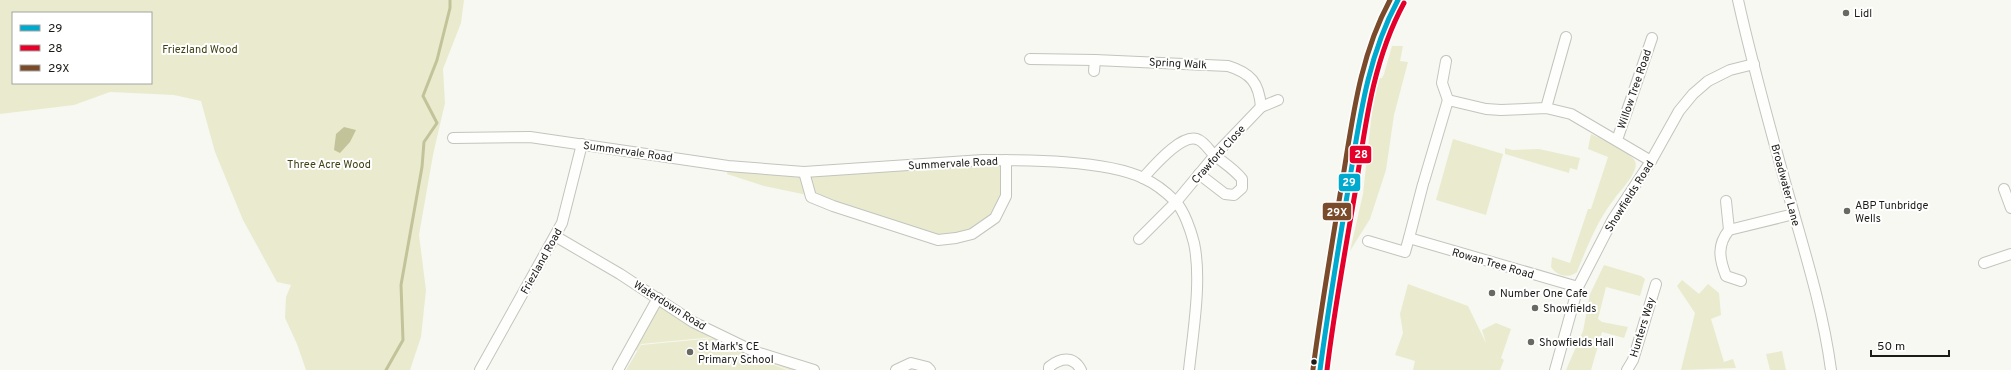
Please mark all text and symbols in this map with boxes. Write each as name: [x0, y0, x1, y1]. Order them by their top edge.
place label: Lidl: [1854, 7, 1872, 21]
marker: Lidl: [1841, 8, 1851, 18]
legend: [12, 12, 152, 84]
text: 29: [48, 21, 63, 37]
text: 28: [48, 41, 63, 57]
park label: Friezland Wood: [162, 43, 238, 57]
street label: Willow Tree Road: [1615, 48, 1655, 131]
street label: Spring Walk: [1149, 55, 1208, 73]
text: 29X: [48, 61, 69, 77]
street label: Crawford Close: [1189, 122, 1249, 187]
street label: Summervale Road: [582, 139, 674, 165]
street label: Broadwater Lane: [1767, 143, 1803, 228]
line badge: 28: [1349, 145, 1372, 164]
text: 28: [1354, 148, 1368, 162]
street label: Summervale Road: [908, 155, 998, 173]
park label: Three Acre Wood: [287, 158, 371, 172]
street label: Showfields Road: [1602, 158, 1657, 235]
line badge: 29: [1338, 173, 1361, 192]
text: 29: [1342, 176, 1356, 190]
place label: ABP Tunbridge Wells: [1855, 199, 1928, 226]
line badge: 29X: [1322, 202, 1352, 221]
text: 29X: [1327, 206, 1348, 220]
marker: ABP Tunbridge Wells: [1842, 206, 1852, 216]
street label: Friezland Road: [518, 226, 566, 297]
street label: Rowan Tree Road: [1450, 246, 1535, 282]
street label: Waterdown Road: [631, 278, 708, 334]
place label: Number One Cafe: [1500, 287, 1588, 301]
marker: Number One Cafe: [1487, 288, 1497, 298]
street label: Hunters Way: [1627, 295, 1659, 359]
place label: Showfields: [1543, 302, 1596, 316]
marker: Showfields: [1530, 303, 1540, 313]
scale bar: [1871, 332, 1949, 358]
place label: Showfields Hall: [1539, 336, 1614, 350]
marker: Showfields Hall: [1526, 337, 1536, 347]
text: 50 m: [1877, 339, 1905, 355]
place label: St Mark's CE Primary School: [698, 340, 774, 367]
marker: St Mark's CE Primary School: [685, 347, 695, 357]
unlabelled marker: [1309, 357, 1319, 367]

